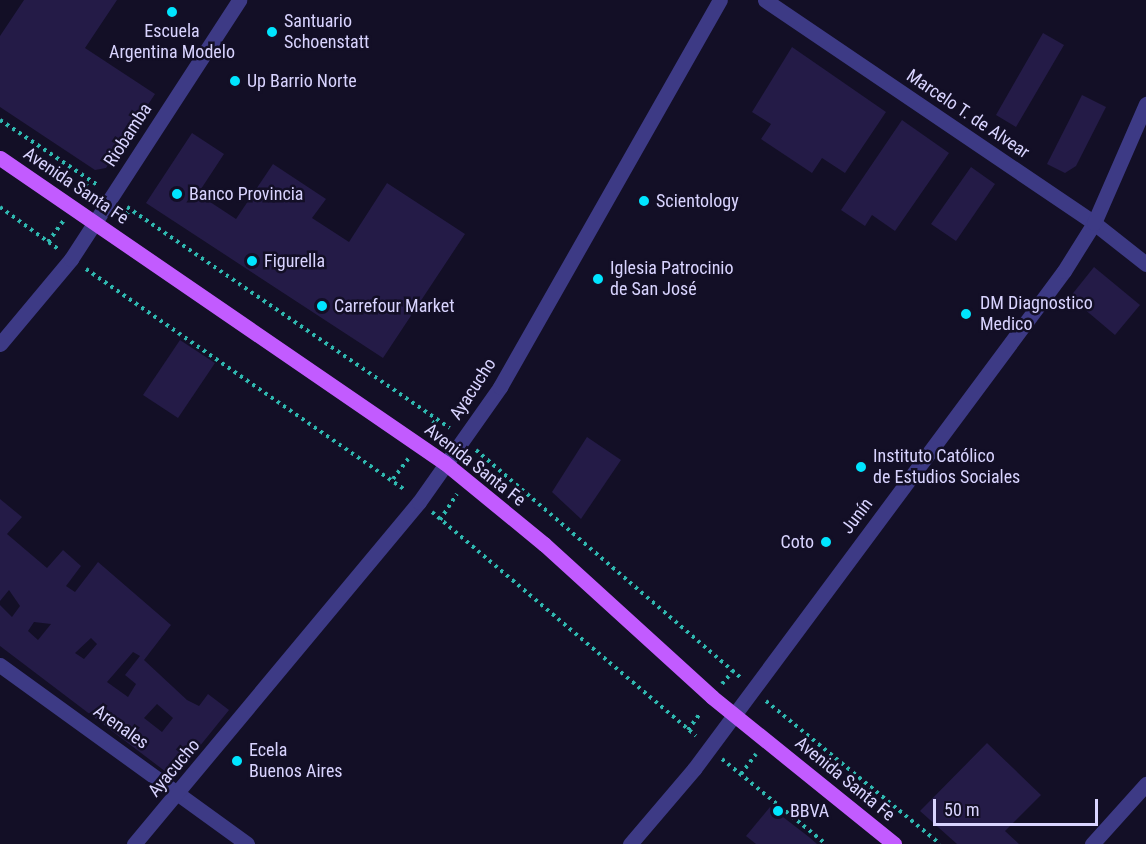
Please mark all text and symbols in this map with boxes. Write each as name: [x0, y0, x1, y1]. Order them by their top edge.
marker: Escuela Argentina Modelo: [165, 5, 179, 19]
place label: Santuario Schoenstatt: [284, 11, 369, 54]
place label: Escuela Argentina Modelo: [109, 21, 235, 63]
marker: Santuario Schoenstatt: [265, 25, 279, 39]
street label: Marcelo T. de Alvear: [902, 65, 1034, 163]
place label: Up Barrio Norte: [247, 70, 357, 92]
marker: Up Barrio Norte: [228, 74, 242, 88]
street label: Riobamba: [100, 99, 156, 171]
street label: Avenida Santa Fe: [19, 143, 133, 229]
place label: Banco Provincia: [189, 183, 303, 205]
marker: Banco Provincia: [170, 187, 184, 201]
place label: Scientology: [656, 190, 739, 212]
marker: Scientology: [637, 194, 651, 208]
place label: Figurella: [264, 250, 325, 272]
marker: Figurella: [245, 254, 259, 268]
place label: Iglesia Patrocinio de San José: [610, 258, 734, 300]
marker: Iglesia Patrocinio de San José: [591, 272, 605, 286]
place label: DM Diagnostico Medico: [980, 293, 1093, 336]
place label: Carrefour Market: [334, 295, 455, 317]
marker: Carrefour Market: [315, 299, 329, 313]
marker: DM Diagnostico Medico: [957, 305, 975, 323]
street label: Ayacucho: [445, 354, 501, 424]
street label: Avenida Santa Fe: [420, 419, 530, 511]
place label: Instituto Católico de Estudios Sociales: [873, 446, 1020, 488]
marker: Instituto Católico de Estudios Sociales: [854, 460, 868, 474]
street label: Junín: [837, 494, 877, 538]
place label: Coto: [781, 531, 814, 553]
marker: Coto: [819, 535, 833, 549]
street label: Arenales: [89, 700, 153, 754]
street label: Avenida Santa Fe: [791, 732, 899, 826]
street label: Ayacucho: [144, 735, 204, 801]
place label: Ecela Buenos Aires: [249, 740, 343, 783]
marker: Ecela Buenos Aires: [230, 754, 244, 768]
scale bar: [936, 787, 1101, 825]
text: 50 m: [944, 799, 979, 820]
place label: BBVA: [790, 800, 829, 822]
marker: BBVA: [771, 804, 785, 818]

